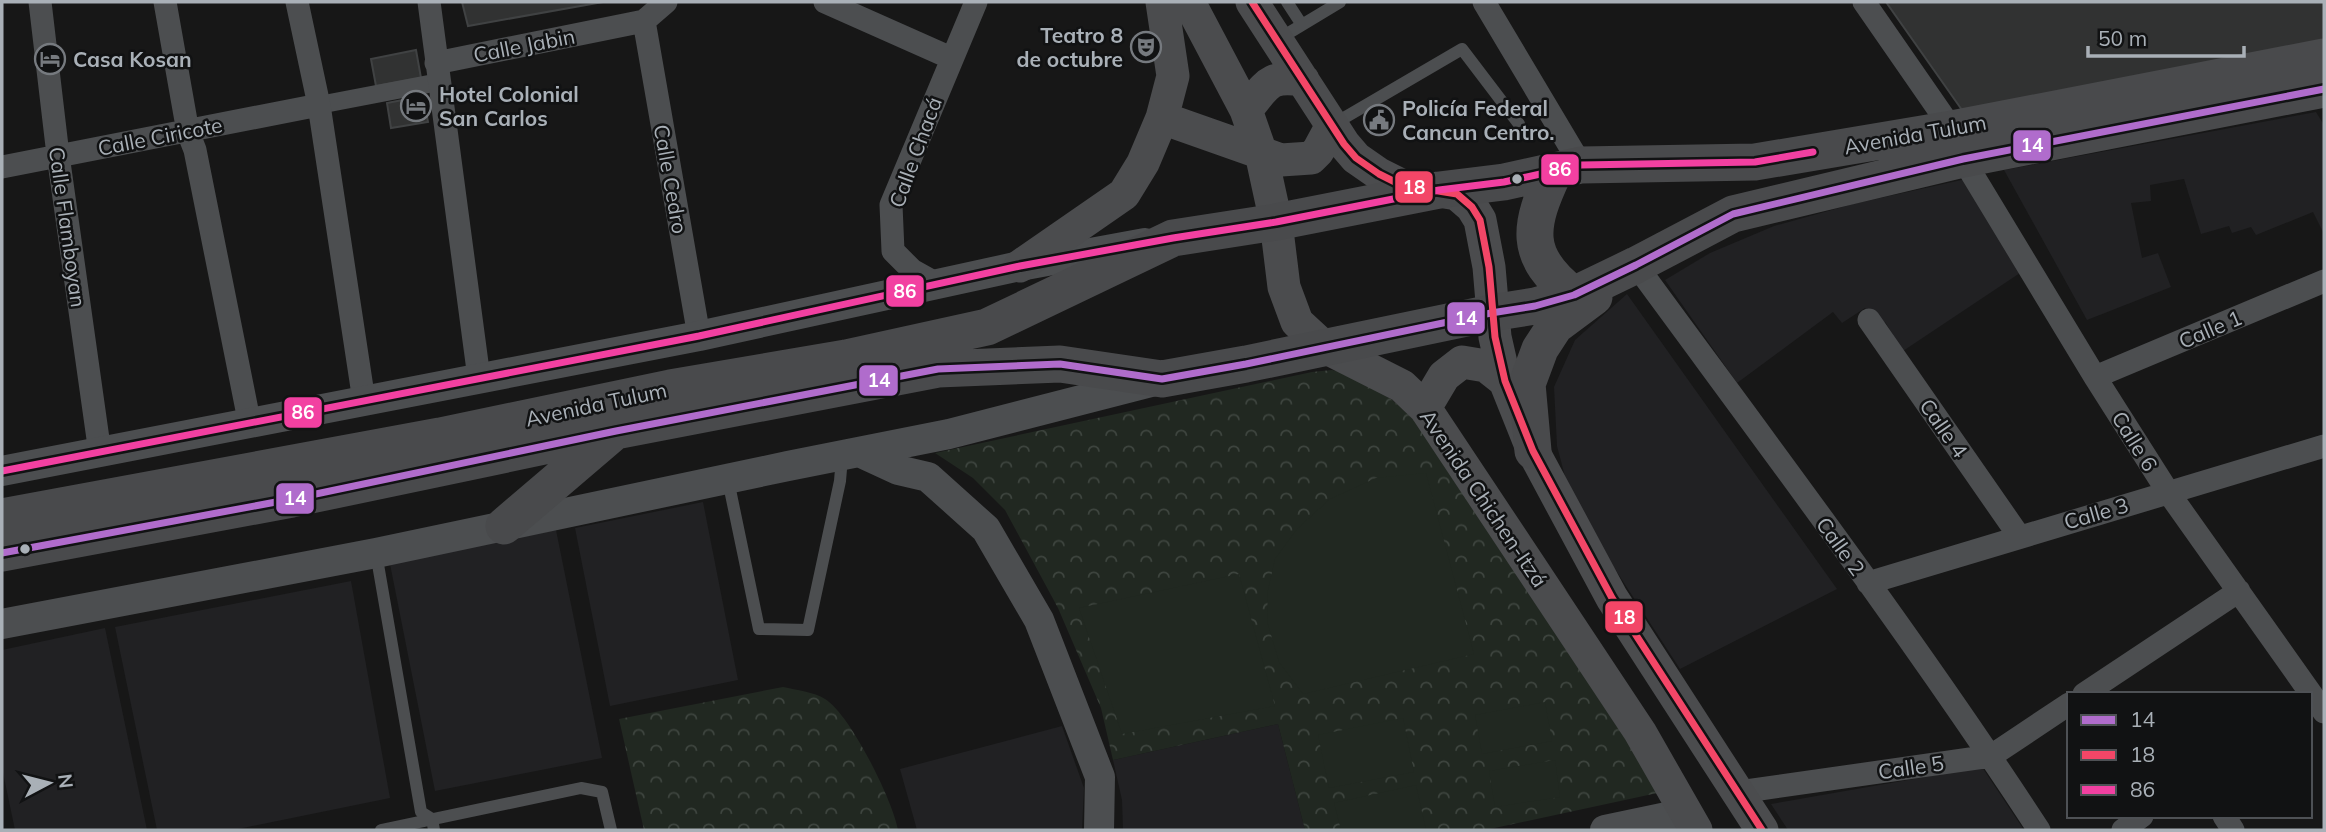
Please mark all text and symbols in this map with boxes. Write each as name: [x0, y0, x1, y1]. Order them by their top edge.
scale bar: [2088, 14, 2244, 58]
street label: Calle Jabin: [471, 22, 577, 68]
place label: Teatro 8 de octubre: [1017, 22, 1123, 72]
text: 50 m: [2098, 25, 2147, 51]
theatre icon: Teatro 8 de octubre: [1129, 30, 1163, 64]
hotel icon: Casa Kosan: [33, 42, 67, 76]
place label: Casa Kosan: [73, 46, 192, 72]
place label: Hotel Colonial San Carlos: [439, 81, 579, 131]
hotel icon: Hotel Colonial San Carlos: [399, 89, 433, 123]
street label: Calle Chacá: [883, 93, 947, 211]
place label: Policía Federal Cancun Centro.: [1402, 95, 1554, 145]
public building icon: Policía Federal Cancun Centro.: [1362, 103, 1396, 137]
street label: Avenida Tulum: [1842, 109, 1988, 159]
street label: Calle Ciricote: [96, 111, 224, 161]
street label: Calle Cedro: [649, 122, 693, 236]
line badge: 14: [2012, 129, 2052, 162]
text: 14: [2021, 133, 2044, 157]
street label: Calle Flamboyan: [44, 145, 92, 309]
line badge: 86: [1540, 153, 1580, 186]
text: 86: [1549, 157, 1571, 181]
line badge: 18: [1394, 170, 1434, 204]
unlabelled marker: [1510, 172, 1524, 186]
text: 18: [1403, 175, 1425, 199]
line badge: 86: [885, 274, 925, 308]
text: 86: [894, 279, 916, 303]
line badge: 14: [1446, 301, 1486, 335]
street label: Calle 1: [2174, 304, 2246, 354]
text: 14: [1455, 306, 1478, 330]
line badge: 14: [858, 364, 899, 397]
text: 14: [868, 368, 891, 392]
street label: Avenida Tulum: [523, 376, 669, 432]
street label: Calle 4: [1914, 393, 1974, 463]
line badge: 86: [283, 396, 323, 429]
text: 86: [292, 400, 314, 424]
street label: Avenida Chichen-Itzá: [1415, 404, 1553, 592]
street label: Calle 6: [2106, 406, 2164, 476]
line badge: 14: [275, 482, 315, 515]
text: 14: [284, 486, 307, 510]
street label: Calle 3: [2061, 491, 2131, 535]
street label: Calle 2: [1811, 512, 1871, 580]
unlabelled marker: [18, 542, 32, 556]
line badge: 18: [1604, 600, 1644, 634]
text: 18: [1613, 605, 1635, 629]
legend: [2067, 692, 2312, 818]
text: 14: [2130, 706, 2156, 732]
text: 18: [2130, 741, 2155, 767]
north arrow: [14, 748, 84, 818]
street label: Calle 5: [1876, 750, 1946, 784]
text: N: [53, 772, 79, 790]
text: 86: [2130, 776, 2155, 802]

